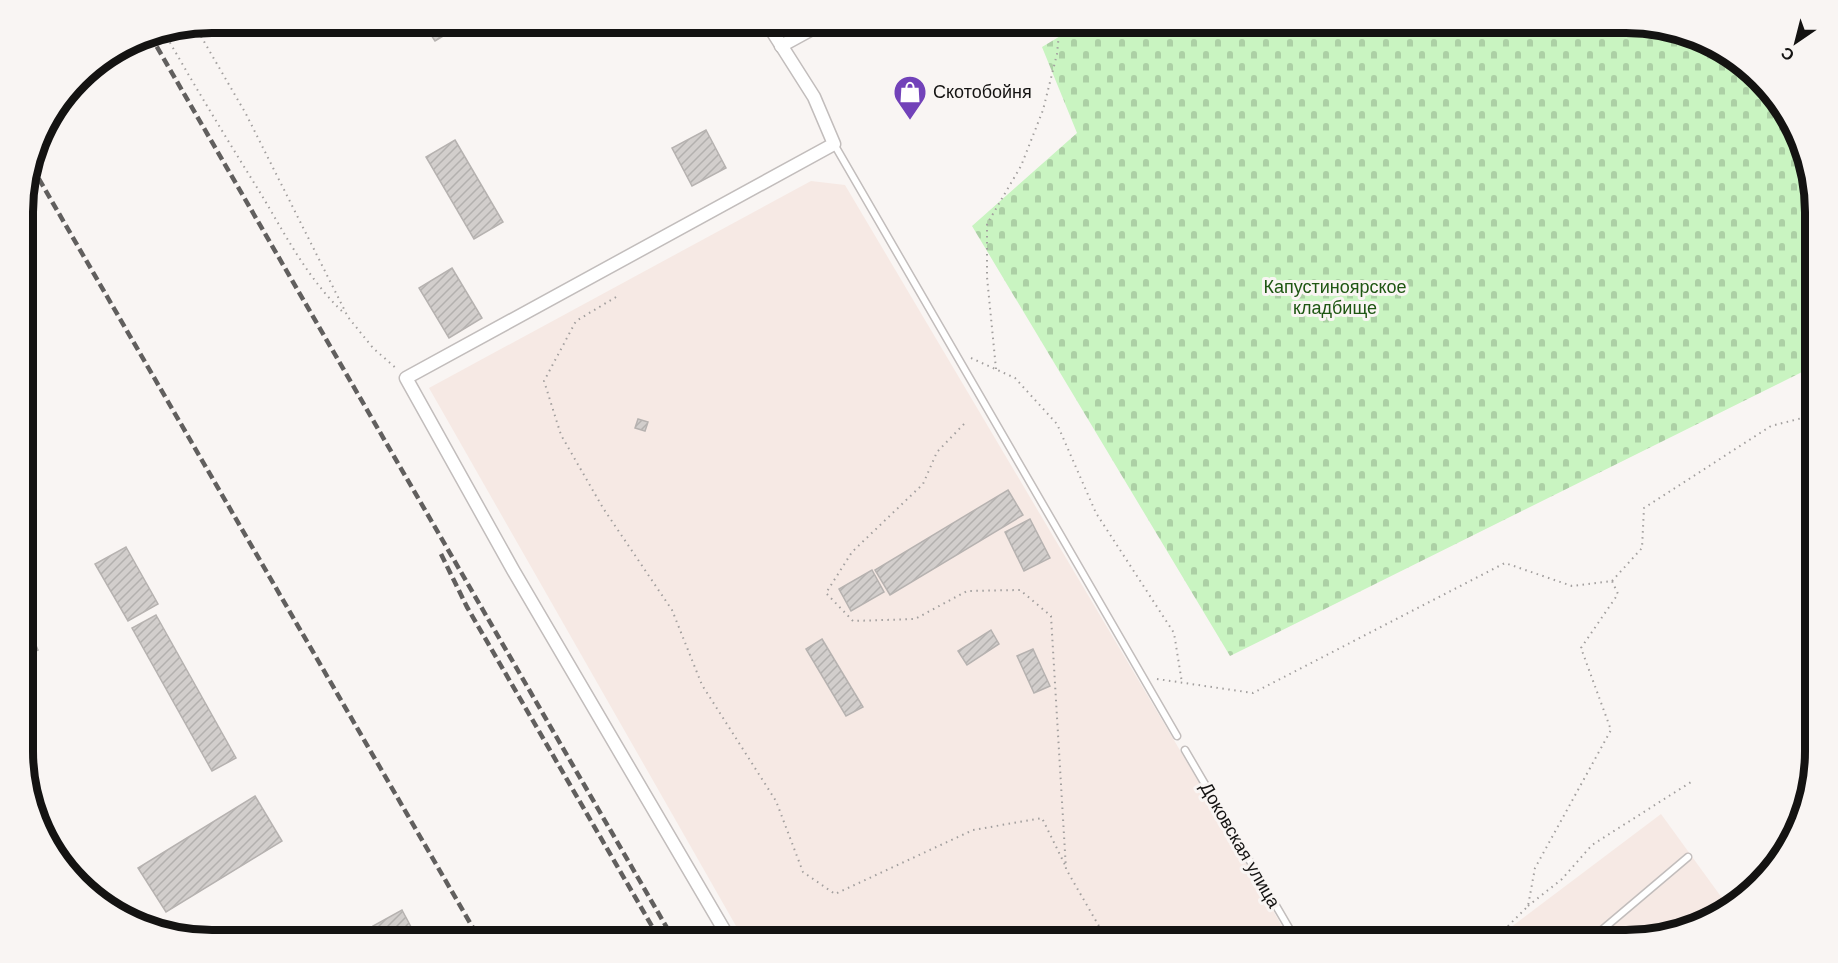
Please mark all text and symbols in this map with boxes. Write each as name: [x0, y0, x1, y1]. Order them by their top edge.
north arrow: [1766, 12, 1826, 72]
text: С: [1778, 43, 1797, 64]
shop icon: Скотобойня: [892, 74, 928, 121]
place label: Скотобойня: [933, 82, 1032, 102]
park label: Капустиноярское кладбище: [1263, 277, 1407, 318]
street label: Доковская улица: [1196, 779, 1284, 912]

